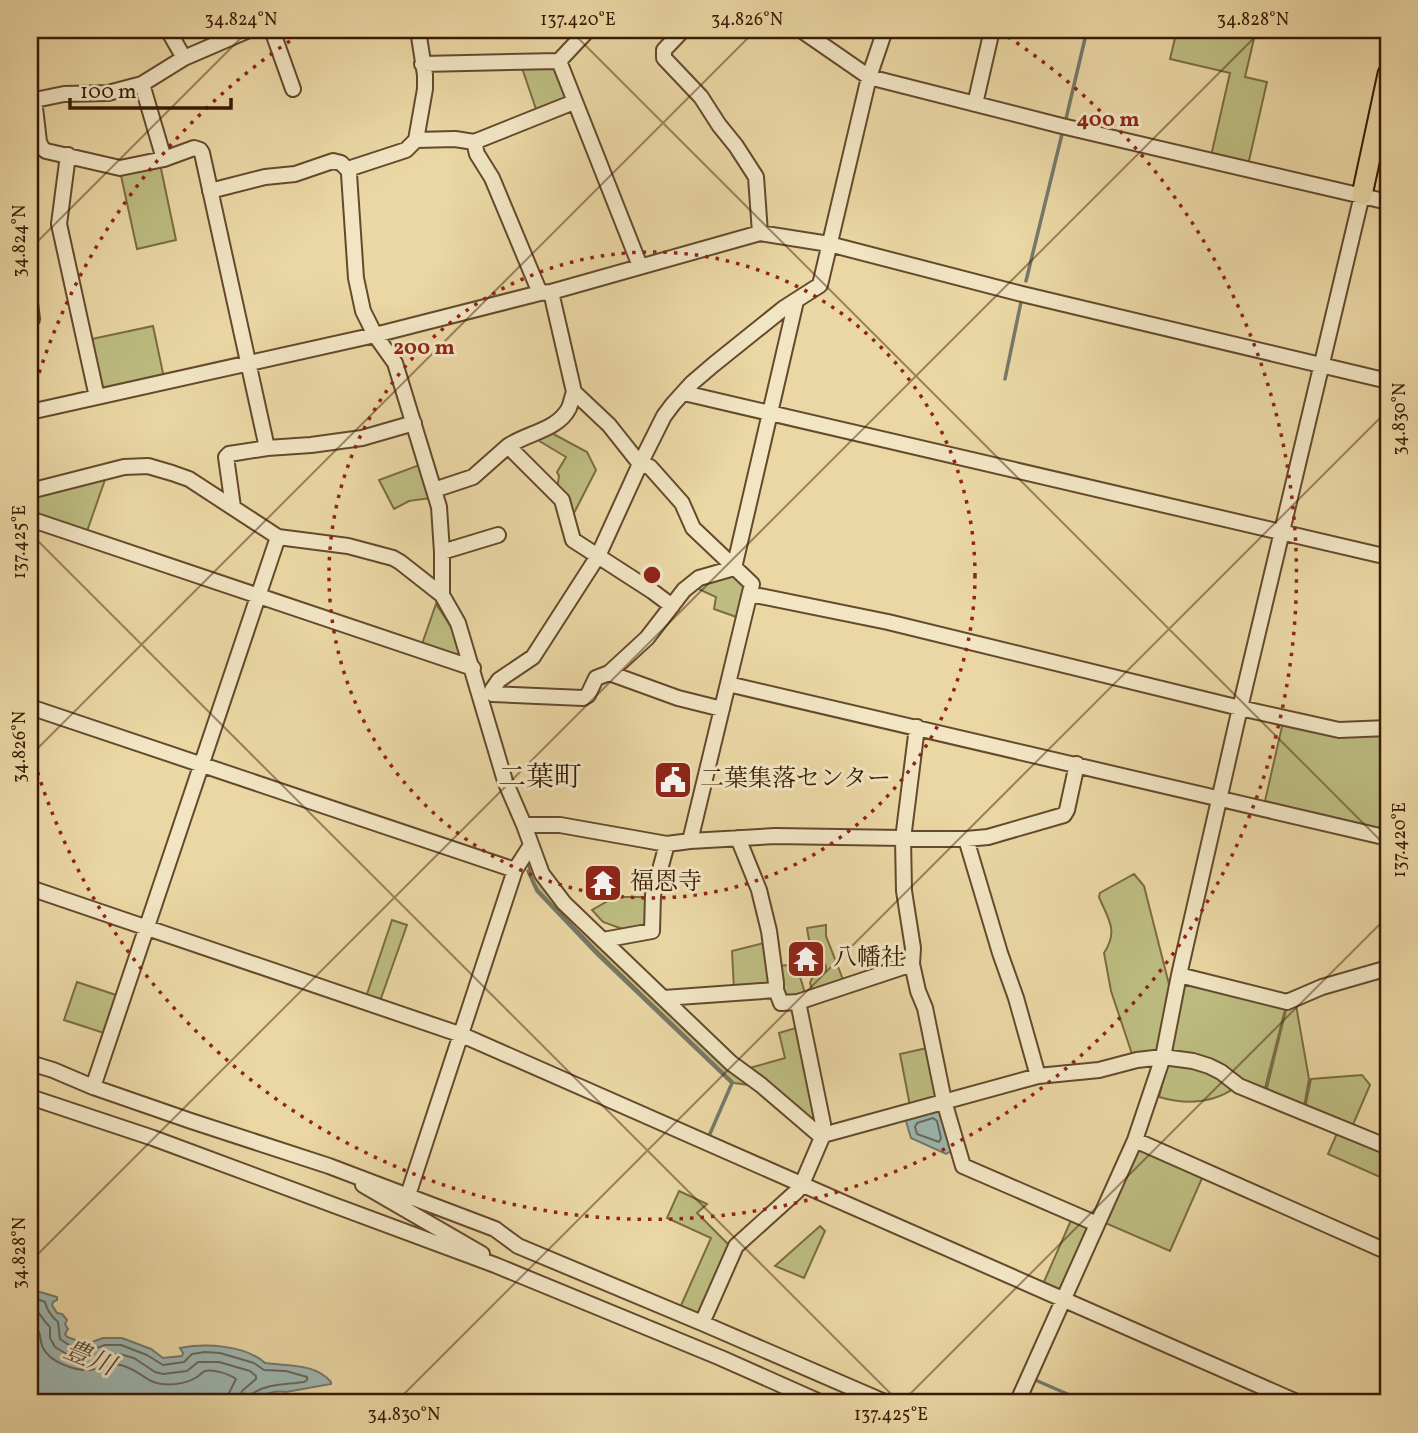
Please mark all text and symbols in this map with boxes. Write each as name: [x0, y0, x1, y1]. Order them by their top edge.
text: 34.824°N: [205, 8, 277, 33]
text: 137.420°E: [540, 8, 616, 33]
text: 34.826°N: [711, 8, 783, 33]
text: 34.828°N: [1217, 8, 1289, 33]
scale bar: [70, 66, 231, 110]
text: 100 m: [80, 78, 137, 107]
text: 400 m: [1077, 106, 1139, 135]
text: 34.824°N: [8, 205, 33, 277]
text: 200 m: [393, 334, 455, 363]
text: 34.830°N: [1388, 383, 1413, 455]
text: 137.425°E: [8, 505, 33, 579]
centre of rings: [640, 563, 664, 587]
text: 34.826°N: [8, 711, 33, 783]
district label: 二葉町: [498, 759, 582, 798]
public building icon: 二葉集落センター: [652, 759, 694, 801]
place label: 二葉集落センター: [700, 763, 891, 797]
text: 137.420°E: [1388, 802, 1413, 878]
temple icon: 福恩寺: [582, 862, 624, 904]
place label: 福恩寺: [630, 866, 702, 900]
temple icon: 八幡社: [785, 938, 827, 980]
place label: 八幡社: [833, 942, 905, 976]
text: 34.828°N: [8, 1217, 33, 1289]
water label: 豊川: [58, 1333, 123, 1387]
text: 34.830°N: [368, 1403, 440, 1428]
text: 137.425°E: [854, 1403, 928, 1428]

